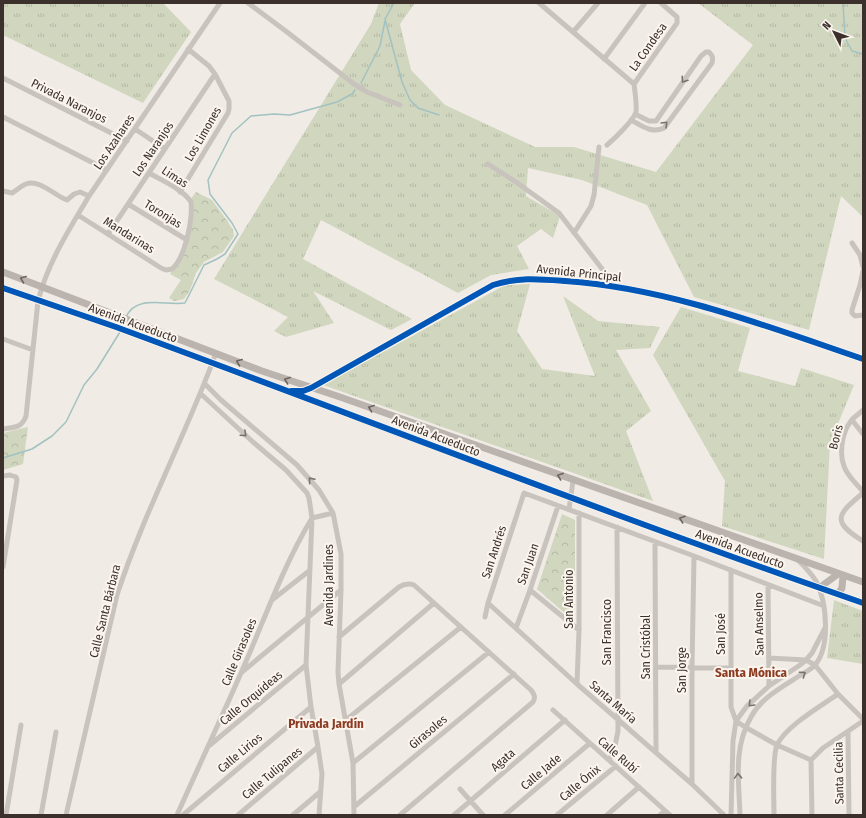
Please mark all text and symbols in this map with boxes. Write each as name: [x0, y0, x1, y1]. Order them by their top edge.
north arrow: [814, 12, 854, 52]
text: N: [820, 19, 834, 32]
street label: La Condesa: [626, 20, 670, 74]
street label: Privada Naranjos: [29, 76, 109, 126]
one-way arrow: [681, 76, 689, 83]
street label: Los Limones: [182, 104, 224, 164]
street label: Los Azahares: [91, 112, 137, 172]
street label: Los Naranjos: [130, 119, 176, 179]
one-way arrow: [661, 121, 668, 129]
street label: Limas: [159, 163, 191, 191]
street label: Toronjas: [142, 197, 184, 231]
street label: Mandarinas: [101, 214, 157, 256]
street label: Avenida Principal: [536, 262, 622, 284]
one-way arrow: [19, 276, 26, 284]
street label: Avenida Acueducto: [87, 300, 179, 346]
one-way arrow: [235, 358, 242, 366]
one-way arrow: [283, 376, 290, 384]
one-way arrow: [368, 405, 375, 413]
street label: Avenida Acueducto: [390, 413, 482, 459]
street label: Boris: [826, 423, 846, 451]
one-way arrow: [239, 430, 247, 437]
one-way arrow: [556, 472, 563, 481]
one-way arrow: [309, 477, 316, 485]
one-way arrow: [679, 516, 686, 524]
street label: San Andrés: [479, 524, 509, 580]
street label: Avenida Acueducto: [694, 526, 786, 572]
street label: San Juan: [514, 542, 542, 586]
street label: Avenida Jardines: [322, 544, 336, 626]
street label: Calle Santa Bárbara: [87, 563, 123, 659]
street label: San Antonio: [562, 569, 576, 629]
street label: San Anselmo: [751, 592, 767, 656]
street label: San Francisco: [600, 599, 614, 665]
street label: San José: [714, 613, 728, 655]
street label: San Cristóbal: [639, 615, 653, 679]
street label: Calle Girasoles: [219, 616, 259, 688]
street label: San Jorge: [675, 647, 689, 693]
district label: Santa Mónica: [715, 665, 788, 680]
street label: Calle Orquídeas: [217, 668, 285, 728]
one-way arrow: [799, 671, 806, 678]
street label: Santa María: [586, 678, 640, 726]
one-way arrow: [748, 699, 755, 707]
street label: Girasoles: [406, 712, 450, 752]
district label: Privada Jardín: [288, 716, 364, 731]
street label: Calle Lirios: [215, 730, 265, 776]
street label: Calle Rubí: [595, 734, 641, 776]
street label: Santa Cecilia: [831, 741, 847, 804]
street label: Calle Tulipanes: [239, 744, 305, 802]
street label: Agata: [488, 746, 518, 774]
street label: Calle Jade: [518, 751, 564, 793]
street label: Calle Ónix: [556, 761, 604, 804]
one-way arrow: [734, 773, 743, 779]

